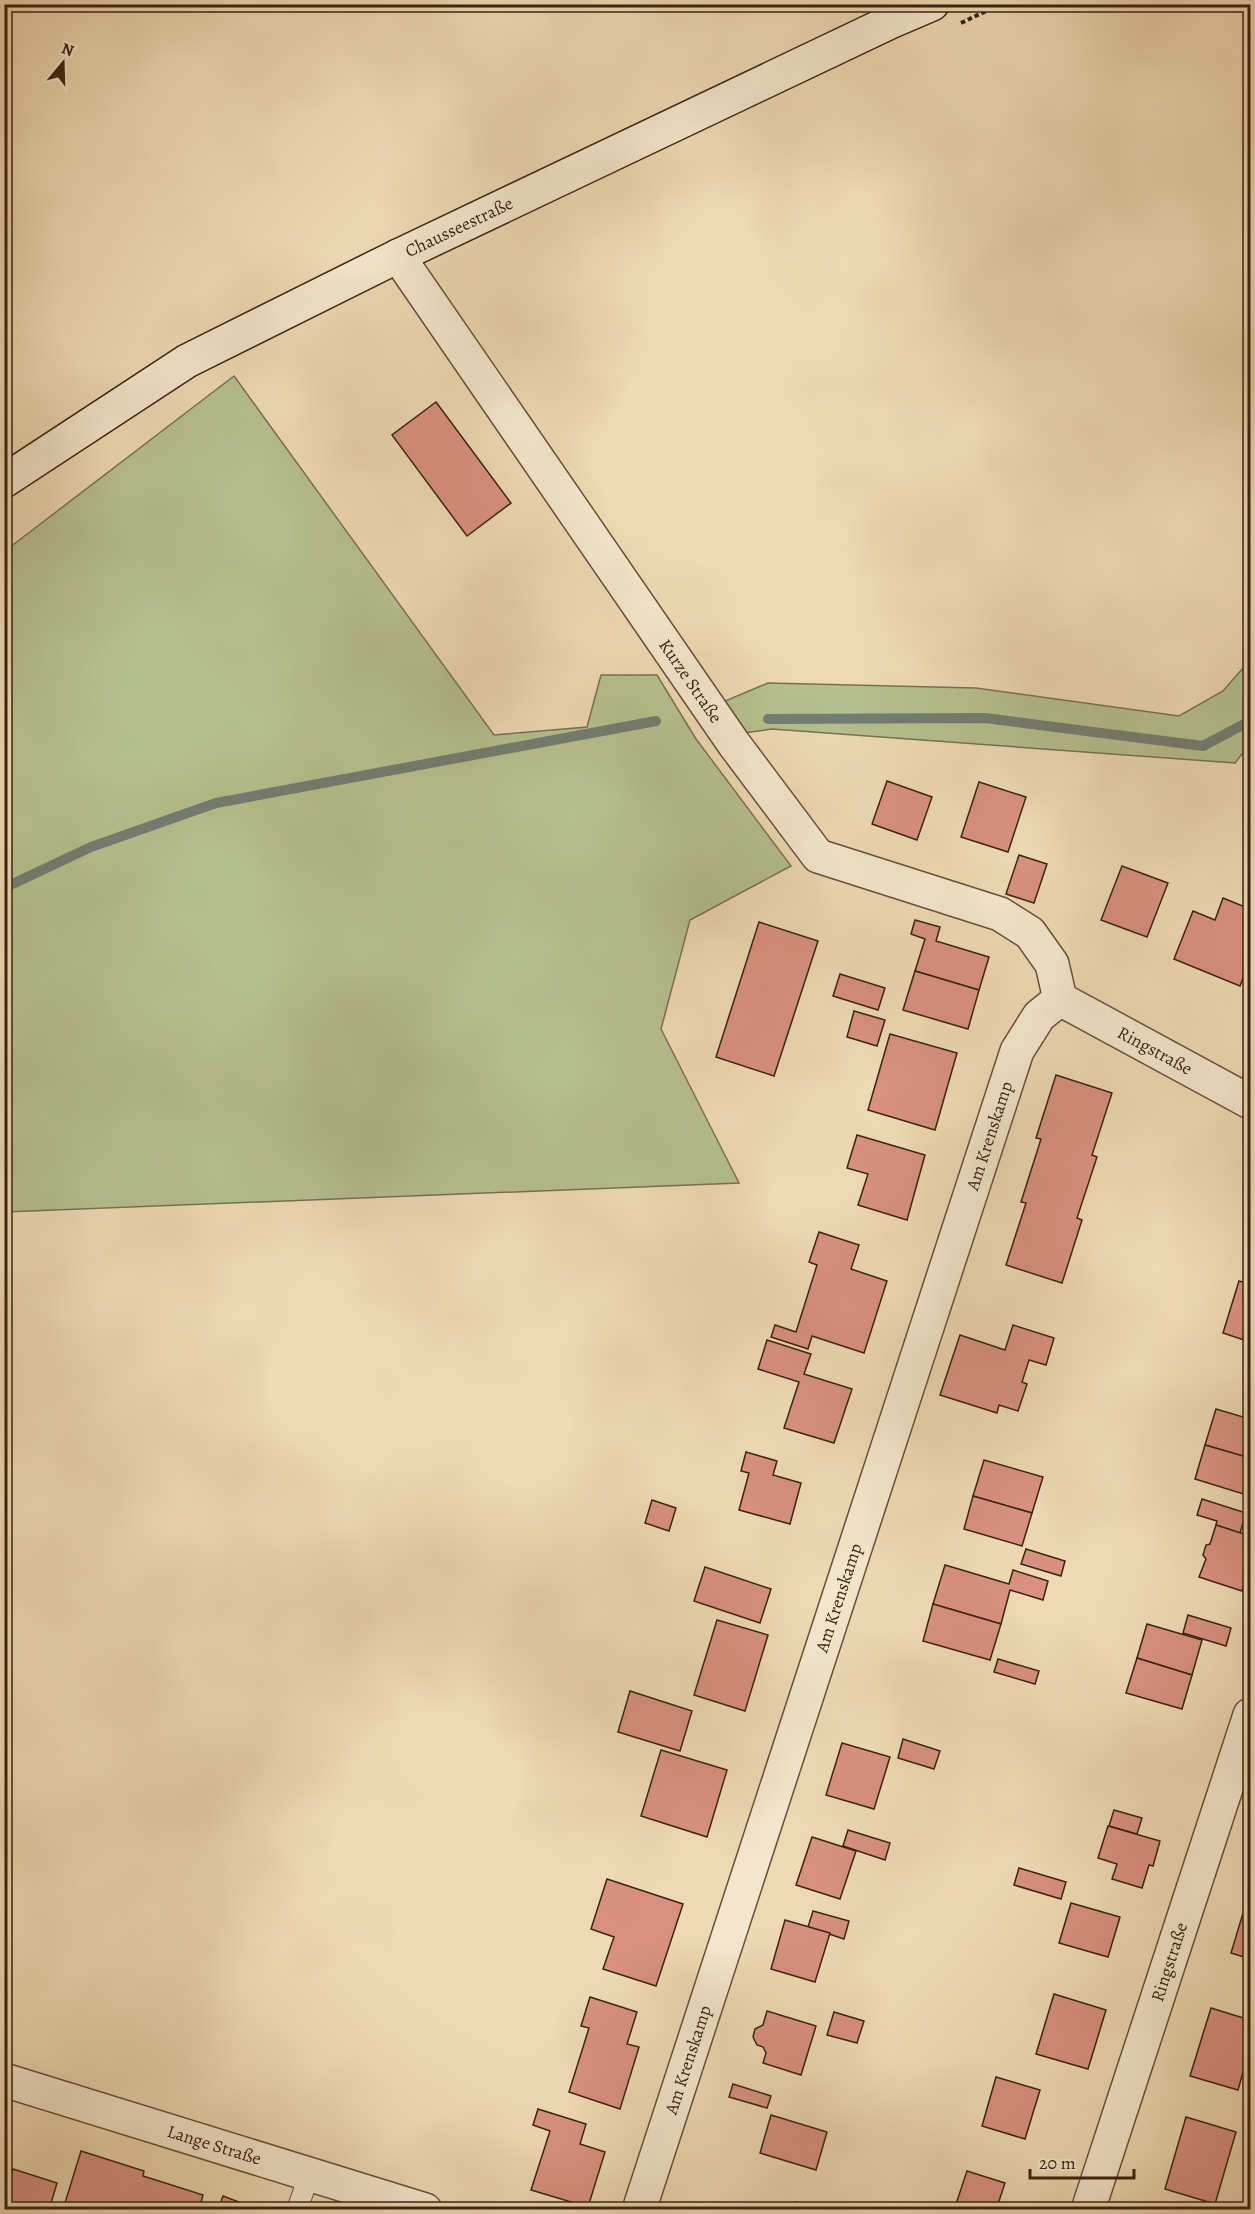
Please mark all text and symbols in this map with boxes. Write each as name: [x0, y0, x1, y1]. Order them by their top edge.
north arrow: [33, 33, 93, 93]
text: N: [58, 37, 77, 62]
street label: Chausseestraße: [401, 191, 517, 263]
street label: Kurze Straße: [653, 634, 728, 728]
street label: Ringstraße: [1113, 1020, 1197, 1081]
street label: Am Krenskamp: [960, 1078, 1018, 1194]
street label: Am Krenskamp: [809, 1540, 868, 1656]
street label: Ringstraße: [1145, 1919, 1193, 2005]
street label: Am Krenskamp: [659, 2002, 717, 2118]
street label: Lange Straße: [164, 2119, 264, 2171]
scale bar: [1030, 2142, 1134, 2180]
text: 20 m: [1039, 2151, 1076, 2175]

